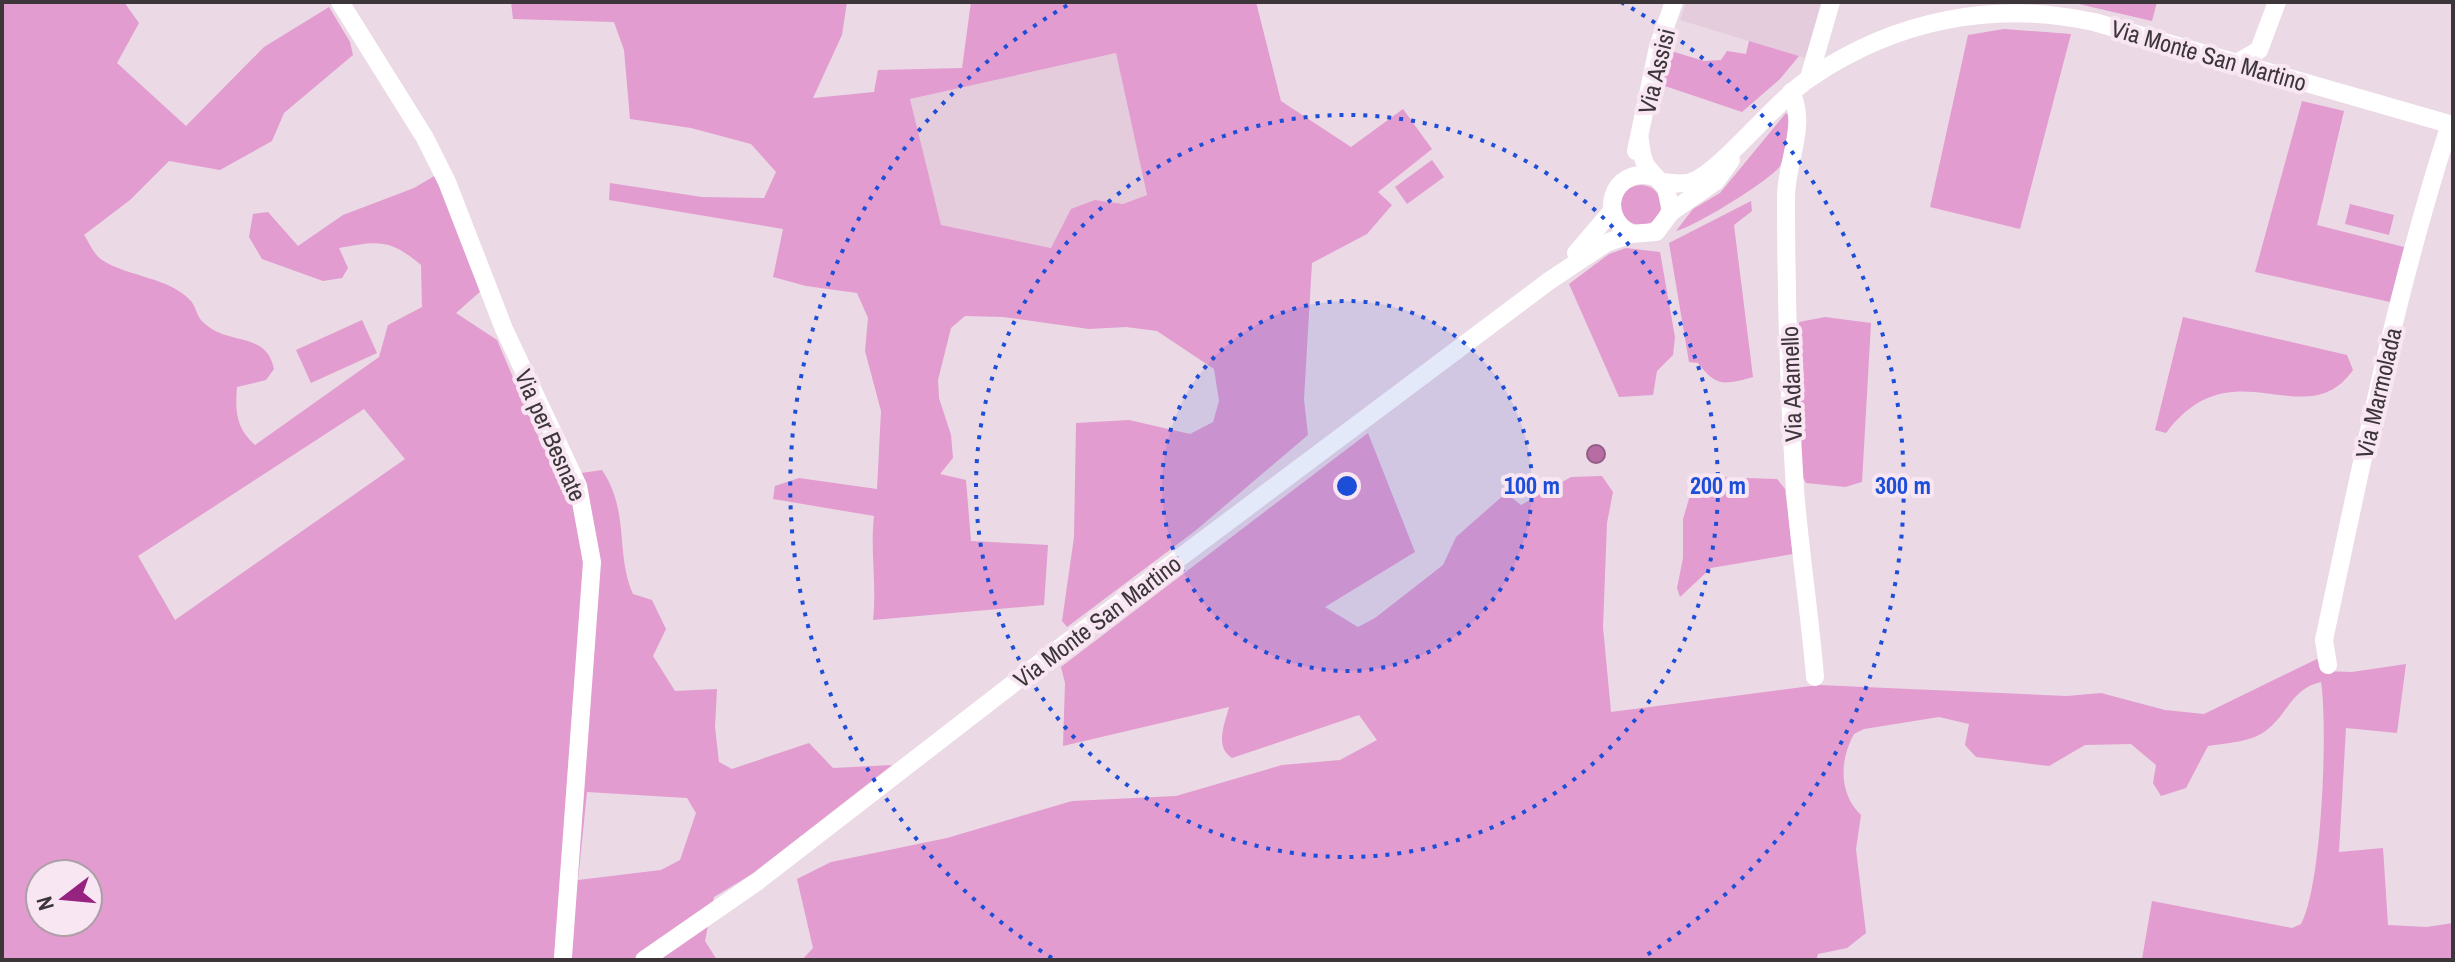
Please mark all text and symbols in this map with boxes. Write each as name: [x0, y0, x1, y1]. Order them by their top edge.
street label: Via Monte San Martino: [2107, 12, 2311, 98]
street label: Via Assisi: [1630, 25, 1682, 117]
street label: Via Marmolada: [2347, 325, 2409, 461]
street label: Via Adamello: [1773, 326, 1809, 442]
street label: Via per Besnate: [508, 364, 594, 506]
text: 100 m: [1504, 469, 1560, 501]
text: 200 m: [1690, 469, 1746, 501]
text: 300 m: [1875, 469, 1931, 501]
centre of rings: [1333, 472, 1361, 500]
street label: Via Monte San Martino: [1007, 547, 1187, 695]
north arrow: [24, 858, 104, 938]
text: N: [29, 893, 61, 914]

